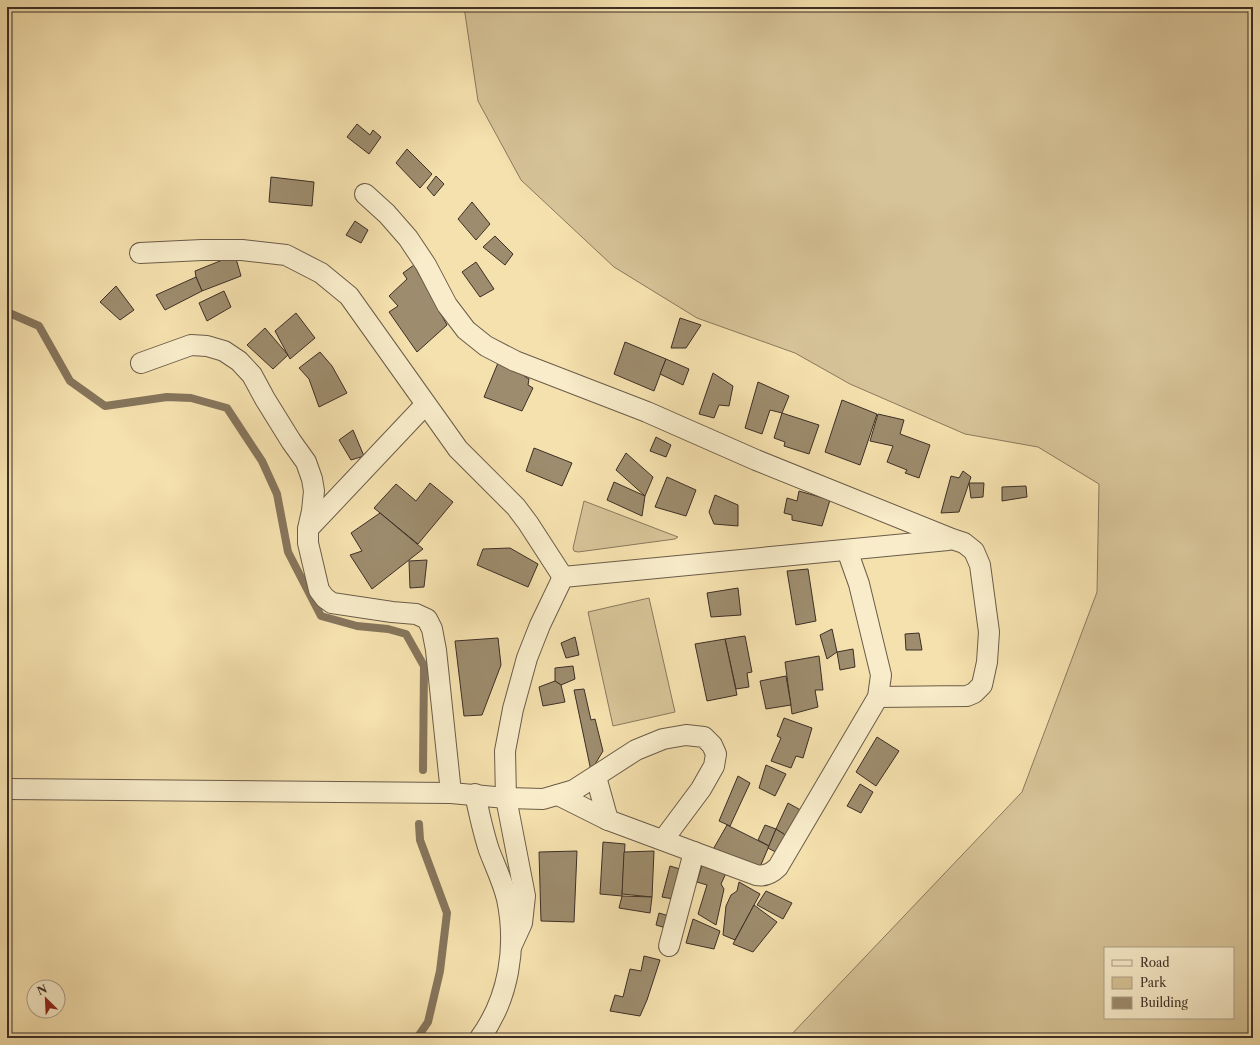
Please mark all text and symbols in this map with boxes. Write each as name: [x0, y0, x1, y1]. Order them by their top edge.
legend: [1104, 947, 1234, 1019]
text: Road: [1140, 955, 1170, 970]
text: Park: [1140, 975, 1167, 990]
north arrow: [26, 979, 66, 1019]
text: N: [35, 981, 50, 998]
text: Building: [1140, 995, 1188, 1010]

